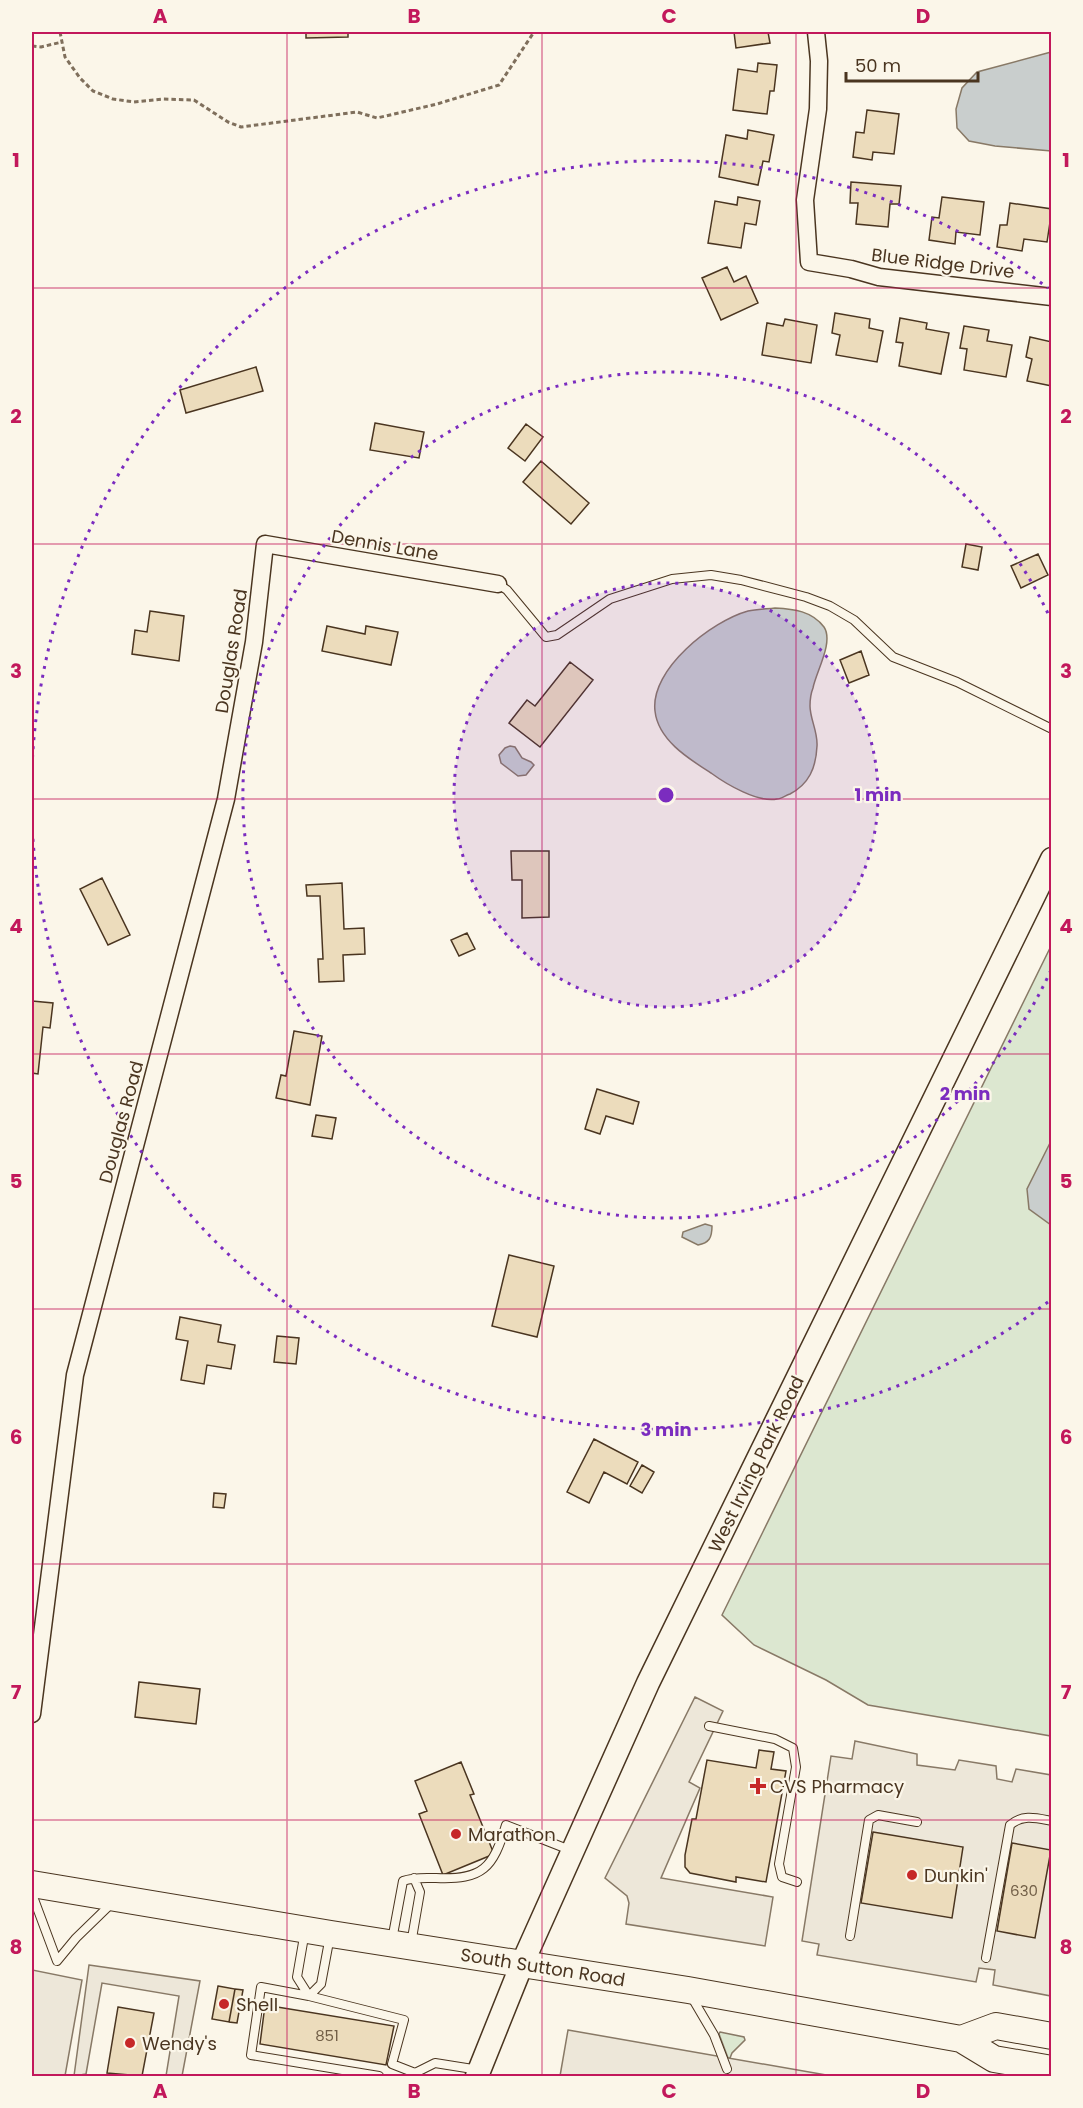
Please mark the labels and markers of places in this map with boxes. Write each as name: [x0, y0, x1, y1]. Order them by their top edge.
centre of rings: [656, 785, 676, 805]
place label: CVS Pharmacy: [770, 1774, 904, 1799]
marker: CVS Pharmacy: [751, 1779, 765, 1793]
place label: Marathon: [468, 1822, 556, 1847]
marker: Marathon: [449, 1827, 463, 1841]
place label: Dunkin': [924, 1863, 988, 1888]
marker: Dunkin': [905, 1868, 919, 1882]
place label: Shell: [236, 1992, 278, 2017]
marker: Shell: [217, 1997, 231, 2011]
place label: Wendy's: [142, 2031, 217, 2056]
marker: Wendy's: [123, 2036, 137, 2050]

